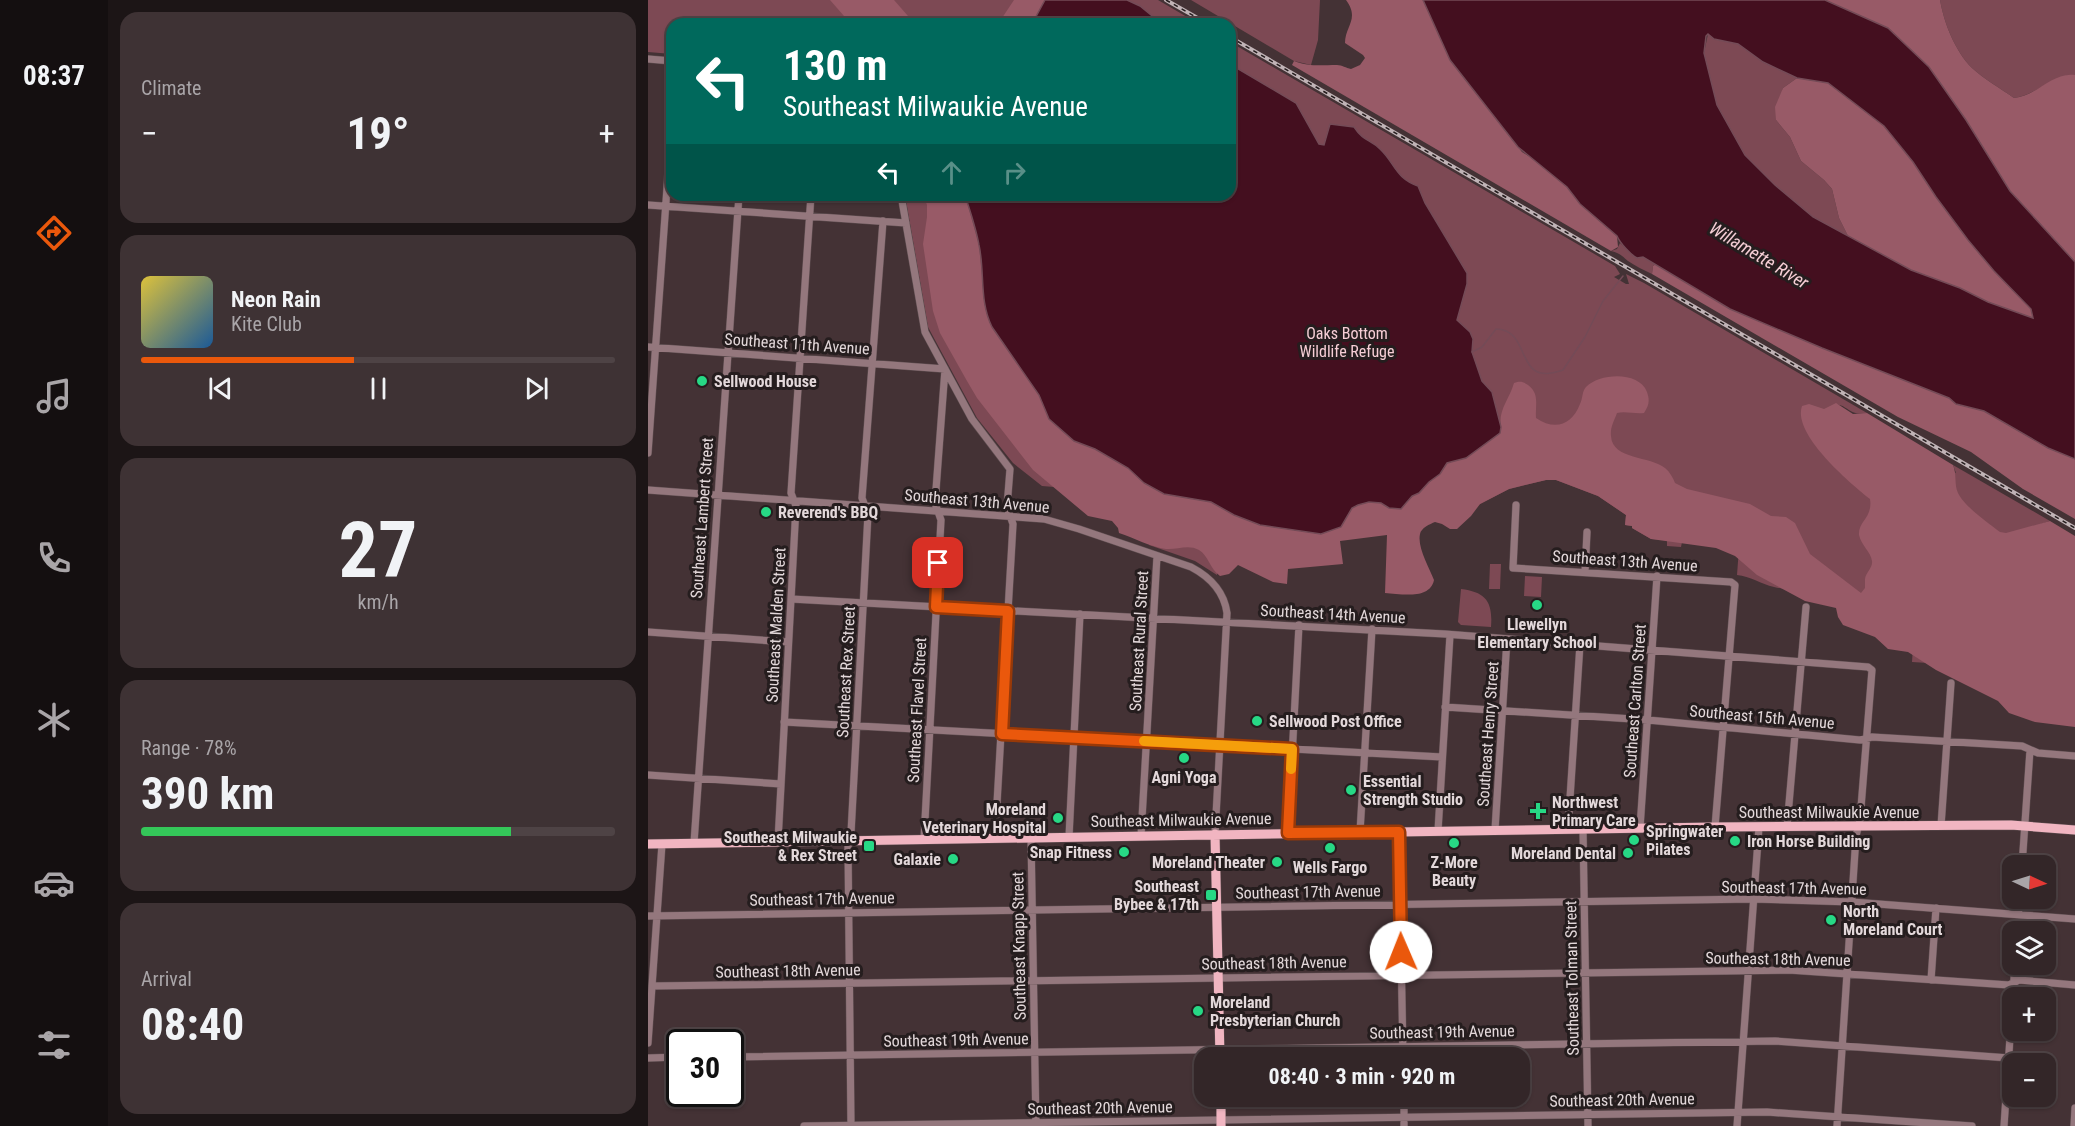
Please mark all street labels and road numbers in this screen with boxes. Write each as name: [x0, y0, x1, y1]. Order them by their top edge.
street label: Southeast 11th Avenue: [724, 329, 870, 359]
street label: Southeast Lambert Street: [687, 437, 717, 599]
street label: Southeast 13th Avenue: [904, 485, 1050, 517]
street label: Southeast 13th Avenue: [1552, 546, 1698, 576]
street label: Southeast Malden Street: [762, 547, 790, 703]
street label: Southeast Rural Street: [1126, 570, 1152, 712]
street label: Southeast 14th Avenue: [1260, 601, 1406, 627]
street label: Southeast Rex Street: [833, 606, 859, 738]
street label: Southeast Carlton Street: [1620, 623, 1650, 779]
street label: Southeast Flavel Street: [904, 637, 930, 783]
street label: Southeast Henry Street: [1473, 661, 1503, 807]
street label: Southeast 15th Avenue: [1689, 701, 1835, 733]
street label: Southeast Milwaukie Avenue: [1739, 803, 1919, 822]
street label: Southeast Milwaukie Avenue: [1090, 809, 1272, 831]
street label: Southeast Knapp Street: [1008, 871, 1030, 1020]
street label: Southeast 17th Avenue: [1721, 877, 1867, 899]
street label: Southeast 17th Avenue: [1235, 881, 1381, 903]
street label: Southeast 17th Avenue: [749, 888, 895, 910]
street label: Southeast Tolman Street: [1561, 900, 1583, 1056]
street label: Southeast 18th Avenue: [1705, 948, 1851, 970]
street label: Southeast 18th Avenue: [1201, 952, 1347, 974]
street label: Southeast 18th Avenue: [715, 960, 861, 982]
street label: Southeast 19th Avenue: [1369, 1021, 1515, 1043]
street label: Southeast 19th Avenue: [883, 1029, 1029, 1051]
street label: Southeast 20th Avenue: [1549, 1089, 1695, 1111]
street label: Southeast 20th Avenue: [1027, 1097, 1173, 1119]

